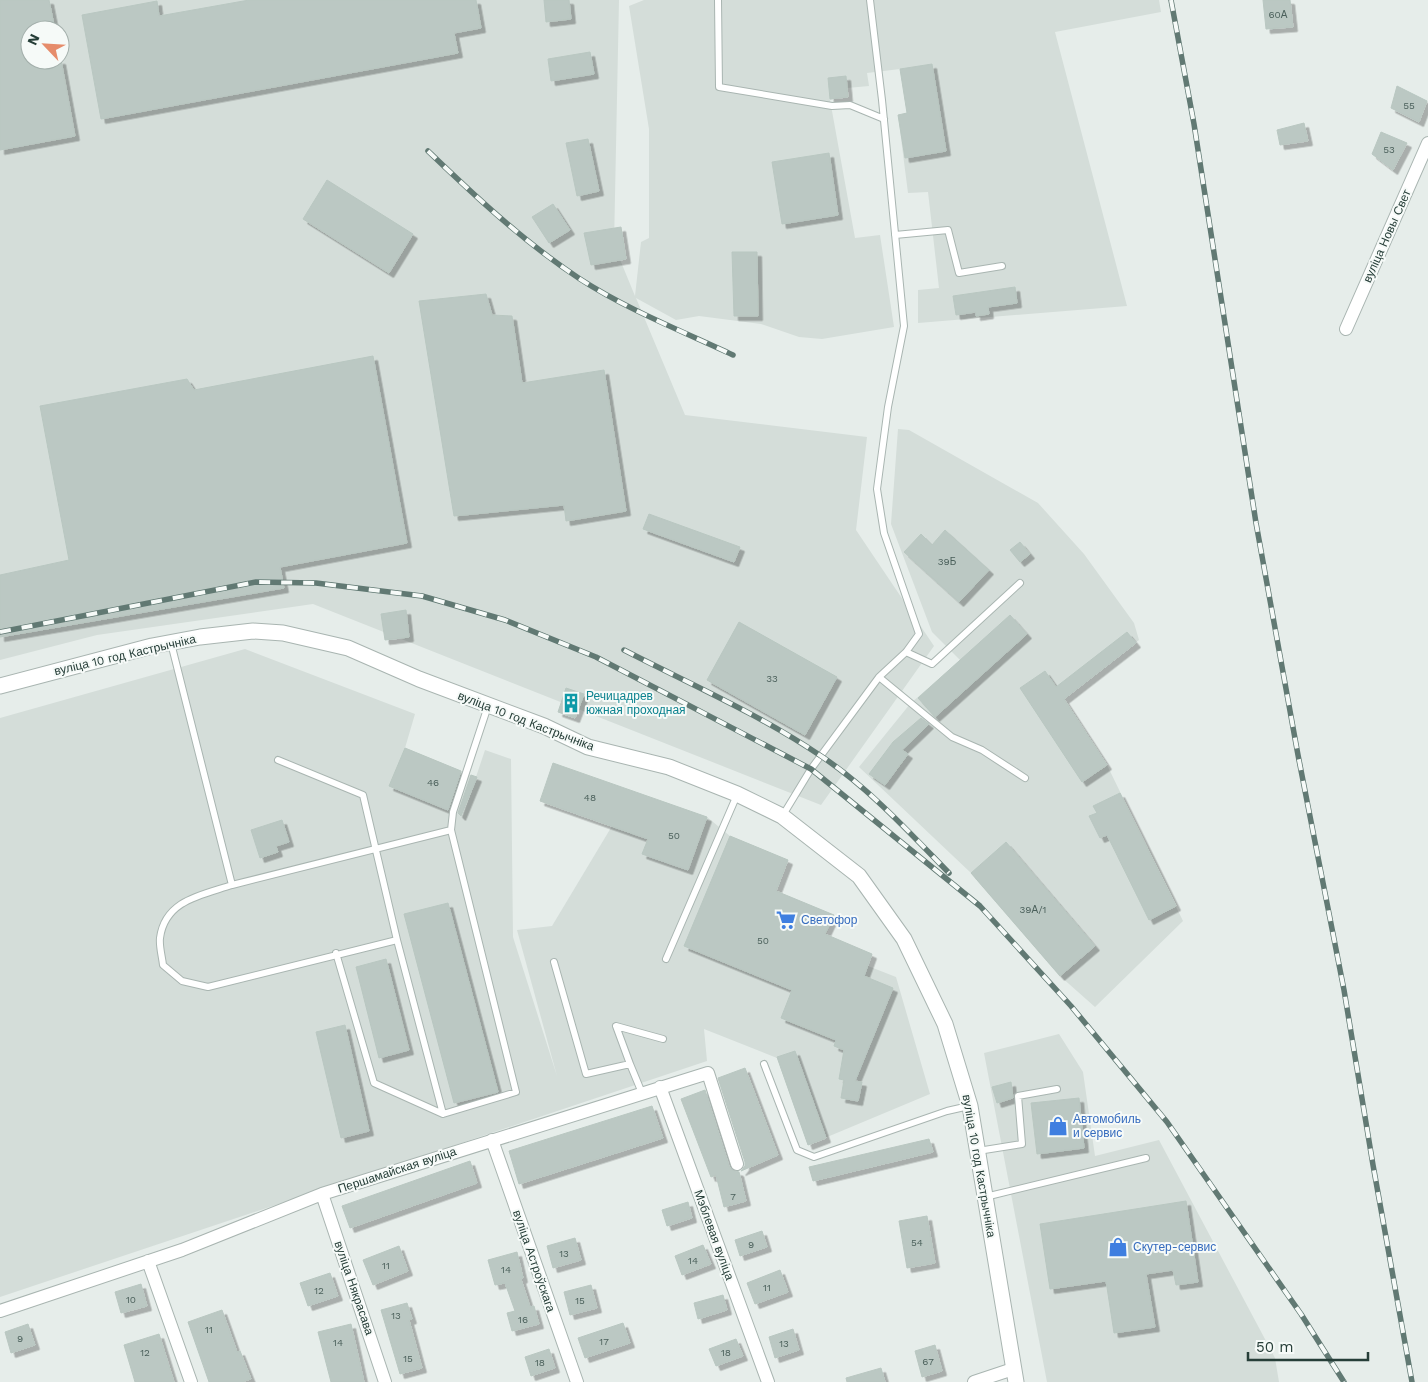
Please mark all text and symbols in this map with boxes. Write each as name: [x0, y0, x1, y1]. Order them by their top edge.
house number: 60А: [1269, 9, 1288, 20]
north arrow: [20, 20, 70, 70]
text: N: [24, 31, 43, 48]
house number: 55: [1403, 100, 1415, 111]
house number: 53: [1383, 144, 1395, 155]
street label: вуліца Новы Свет: [1360, 187, 1414, 285]
house number: 39Б: [938, 556, 957, 567]
street label: вуліца 10 год Кастрычніка: [53, 632, 198, 678]
house number: 33: [766, 673, 778, 684]
street label: вуліца 10 год Кастрычніка: [456, 688, 596, 754]
place label: Речицадрев южная проходная: [586, 689, 686, 717]
building icon: Речицадрев южная проходная: [560, 692, 582, 714]
house number: 46: [427, 777, 439, 788]
house number: 48: [584, 792, 596, 803]
house number: 50: [668, 830, 680, 841]
house number: 39А/1: [1020, 904, 1046, 915]
supermarket icon: Светофор: [775, 909, 797, 931]
place label: Светофор: [801, 913, 858, 927]
house number: 50: [757, 935, 769, 946]
street label: вуліца 10 год Кастрычніка: [960, 1093, 999, 1239]
place label: Автомобиль и сервис: [1073, 1112, 1141, 1140]
shop icon: Автомобиль и сервис: [1047, 1115, 1069, 1137]
street label: Першамайская вуліца: [336, 1144, 458, 1196]
street label: Мэблевая вуліца: [691, 1188, 737, 1282]
house number: 7: [730, 1191, 736, 1202]
street label: вуліца Астроўскага: [510, 1208, 558, 1314]
shop icon: Скутер-сервис: [1107, 1236, 1129, 1258]
house number: 54: [911, 1237, 923, 1248]
street label: вуліца Някрасава: [331, 1239, 377, 1337]
house number: 9: [748, 1239, 754, 1250]
place label: Скутер-сервис: [1133, 1240, 1216, 1254]
house number: 13: [559, 1248, 569, 1259]
house number: 14: [688, 1255, 698, 1266]
house number: 11: [382, 1260, 390, 1271]
house number: 14: [501, 1264, 511, 1275]
house number: 11: [763, 1282, 771, 1293]
house number: 12: [314, 1285, 324, 1296]
house number: 10: [126, 1294, 136, 1305]
house number: 15: [575, 1295, 585, 1306]
house number: 13: [391, 1310, 401, 1321]
house number: 16: [518, 1314, 528, 1325]
house number: 11: [205, 1324, 213, 1335]
scale bar: [1248, 1330, 1368, 1362]
house number: 9: [17, 1333, 23, 1344]
house number: 17: [599, 1336, 609, 1347]
house number: 14: [333, 1337, 343, 1348]
house number: 13: [779, 1338, 789, 1349]
text: 50 m: [1256, 1338, 1293, 1356]
house number: 12: [140, 1347, 150, 1358]
house number: 18: [721, 1347, 731, 1358]
house number: 15: [403, 1353, 413, 1364]
house number: 67: [922, 1356, 934, 1367]
house number: 18: [535, 1357, 545, 1368]

